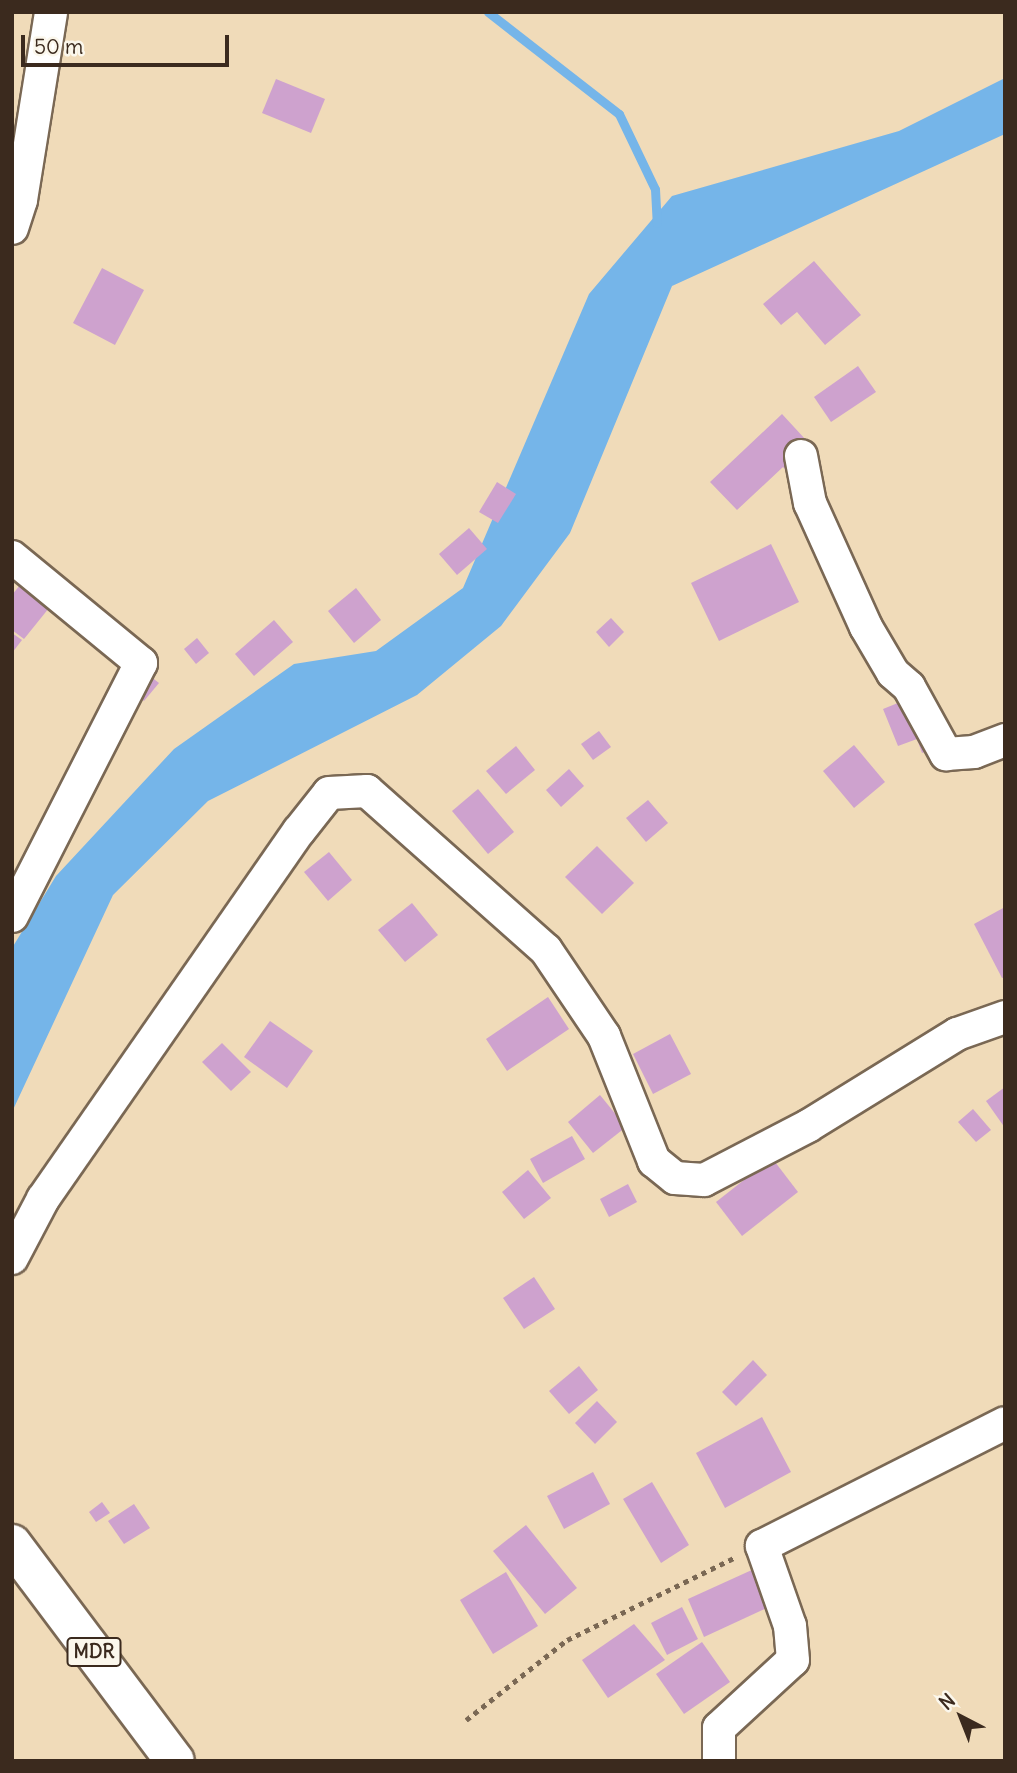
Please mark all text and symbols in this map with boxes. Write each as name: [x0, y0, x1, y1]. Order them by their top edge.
scale bar: [24, 21, 233, 65]
text: 50 m: [34, 33, 83, 60]
road number: MDR: [66, 1636, 122, 1668]
north arrow: [926, 1682, 996, 1752]
text: N: [934, 1688, 960, 1715]

